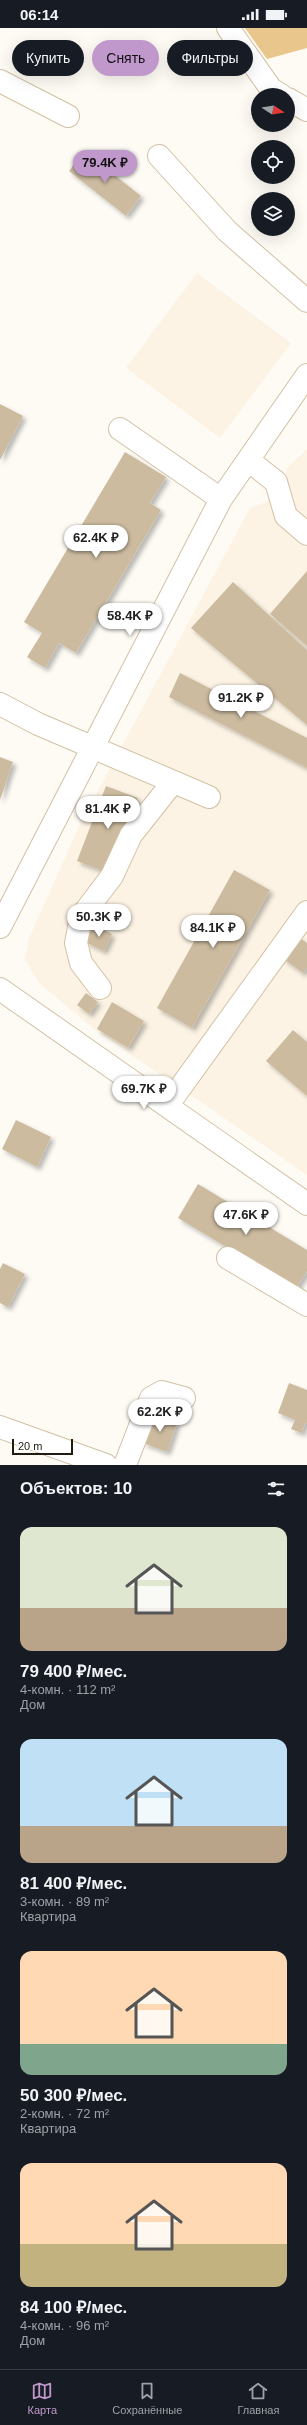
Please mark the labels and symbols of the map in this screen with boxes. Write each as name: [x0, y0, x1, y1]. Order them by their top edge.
north arrow: [251, 88, 295, 132]
pin: 79.4K ₽: [68, 150, 142, 184]
pin: 62.4K ₽: [59, 525, 133, 559]
pin: 58.4K ₽: [93, 603, 167, 637]
pin: 91.2K ₽: [204, 685, 278, 719]
pin: 81.4K ₽: [71, 796, 145, 830]
pin: 50.3K ₽: [62, 904, 136, 938]
pin: 84.1K ₽: [176, 915, 250, 949]
pin: 69.7K ₽: [107, 1076, 181, 1110]
pin: 47.6K ₽: [209, 1202, 283, 1236]
pin: 62.2K ₽: [123, 1399, 197, 1433]
scale bar: [12, 1437, 73, 1456]

